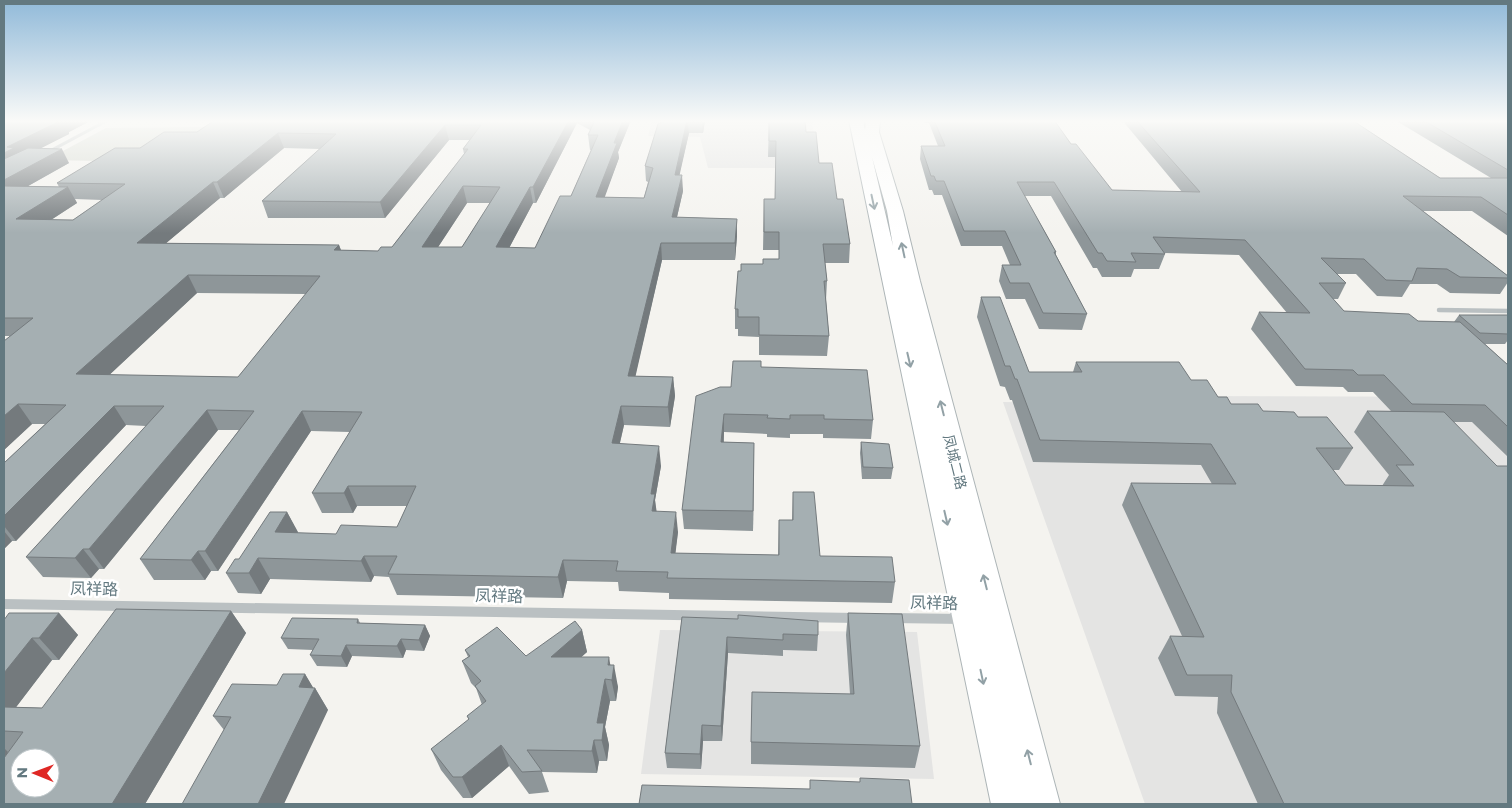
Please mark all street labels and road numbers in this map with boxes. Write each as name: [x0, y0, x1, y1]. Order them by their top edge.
street label: 凤城二路: [939, 433, 971, 491]
street label: 凤祥路: [70, 579, 118, 599]
street label: 凤祥路: [475, 586, 523, 606]
street label: 凤祥路: [910, 593, 958, 613]

